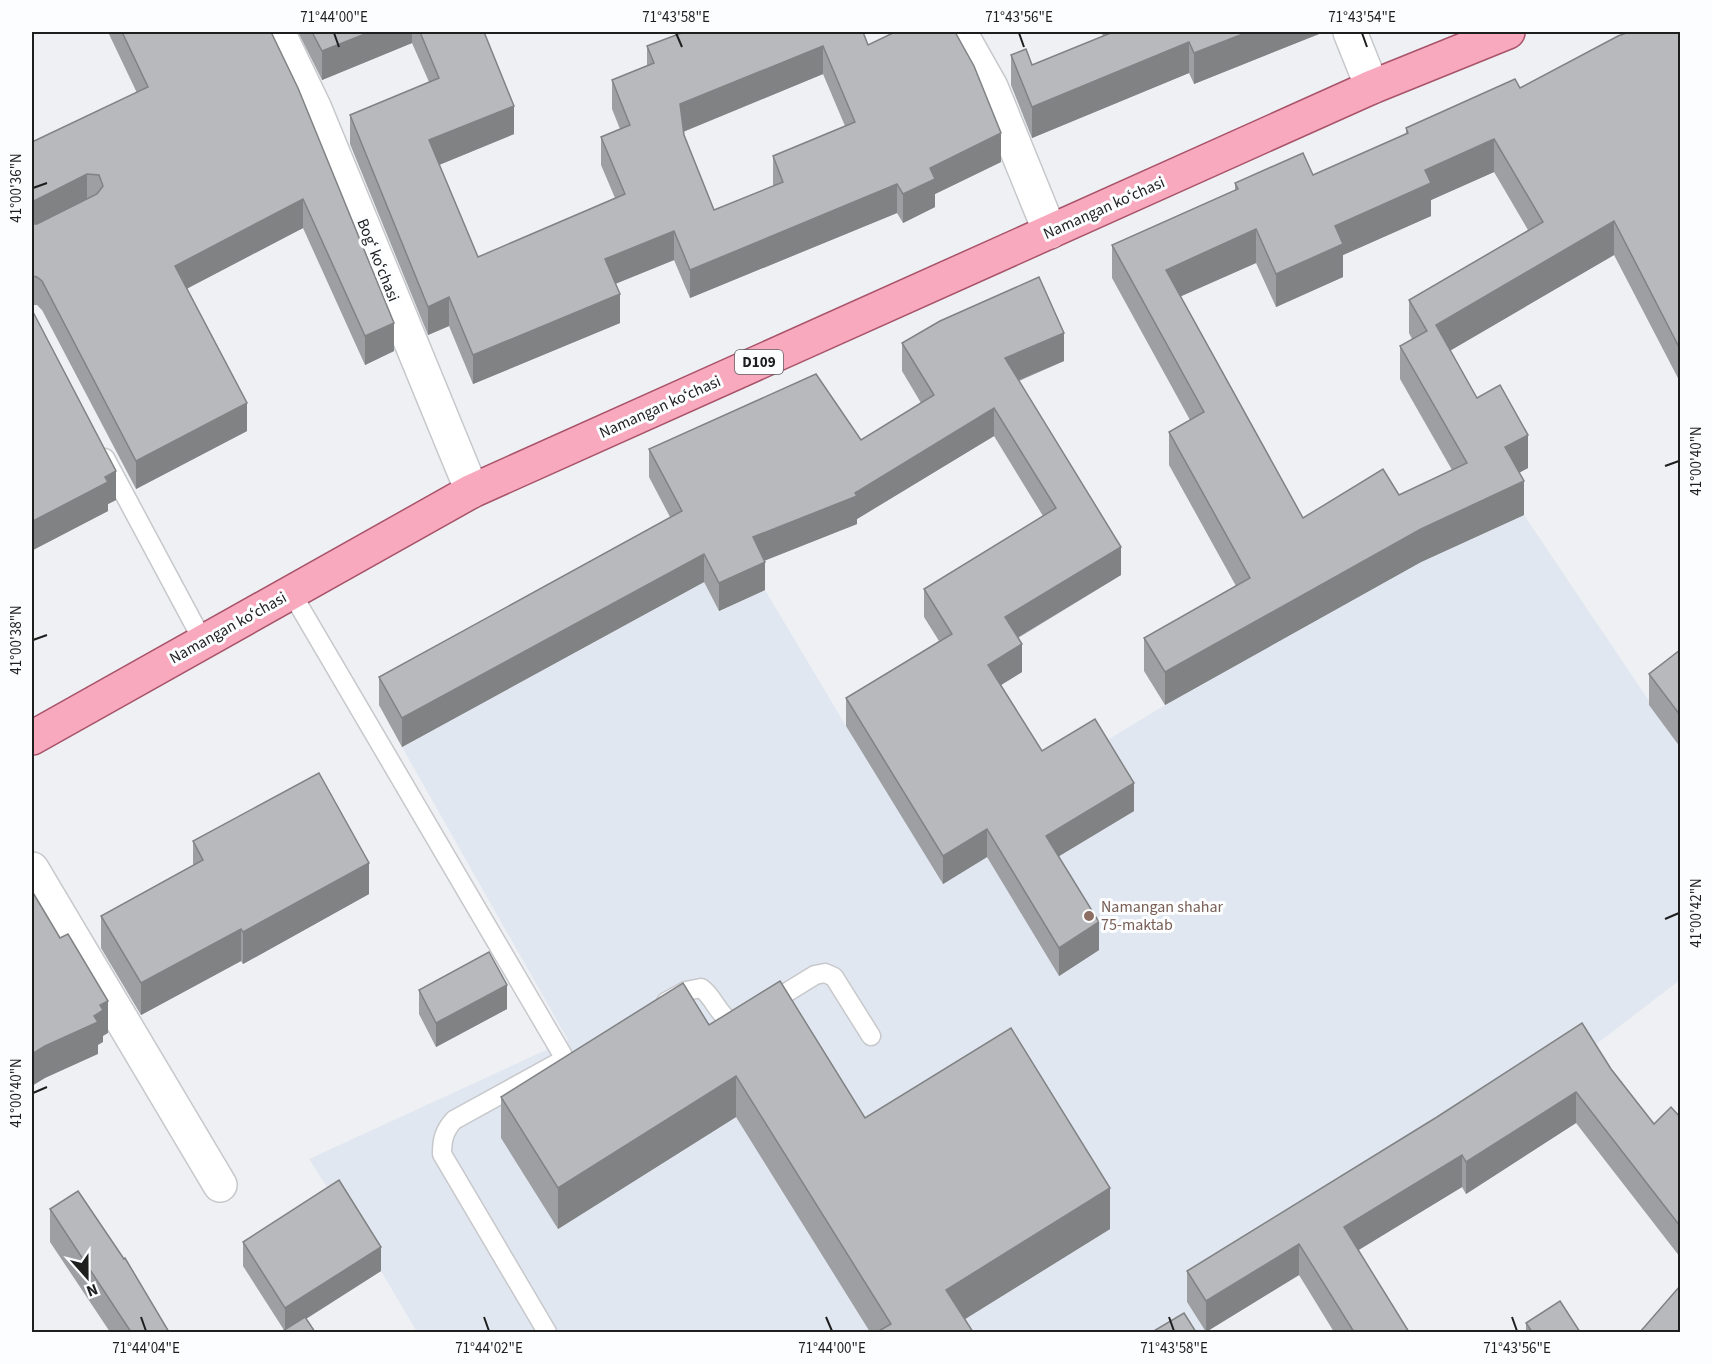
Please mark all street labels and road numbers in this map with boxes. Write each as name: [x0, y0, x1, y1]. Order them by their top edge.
street label: Namangan koʻchasi: [1040, 171, 1168, 245]
street label: Bogʻ koʻchasi: [351, 215, 405, 305]
road number: D109: [735, 350, 783, 374]
street label: Namangan koʻchasi: [596, 370, 724, 444]
street label: Namangan koʻchasi: [166, 587, 290, 669]

